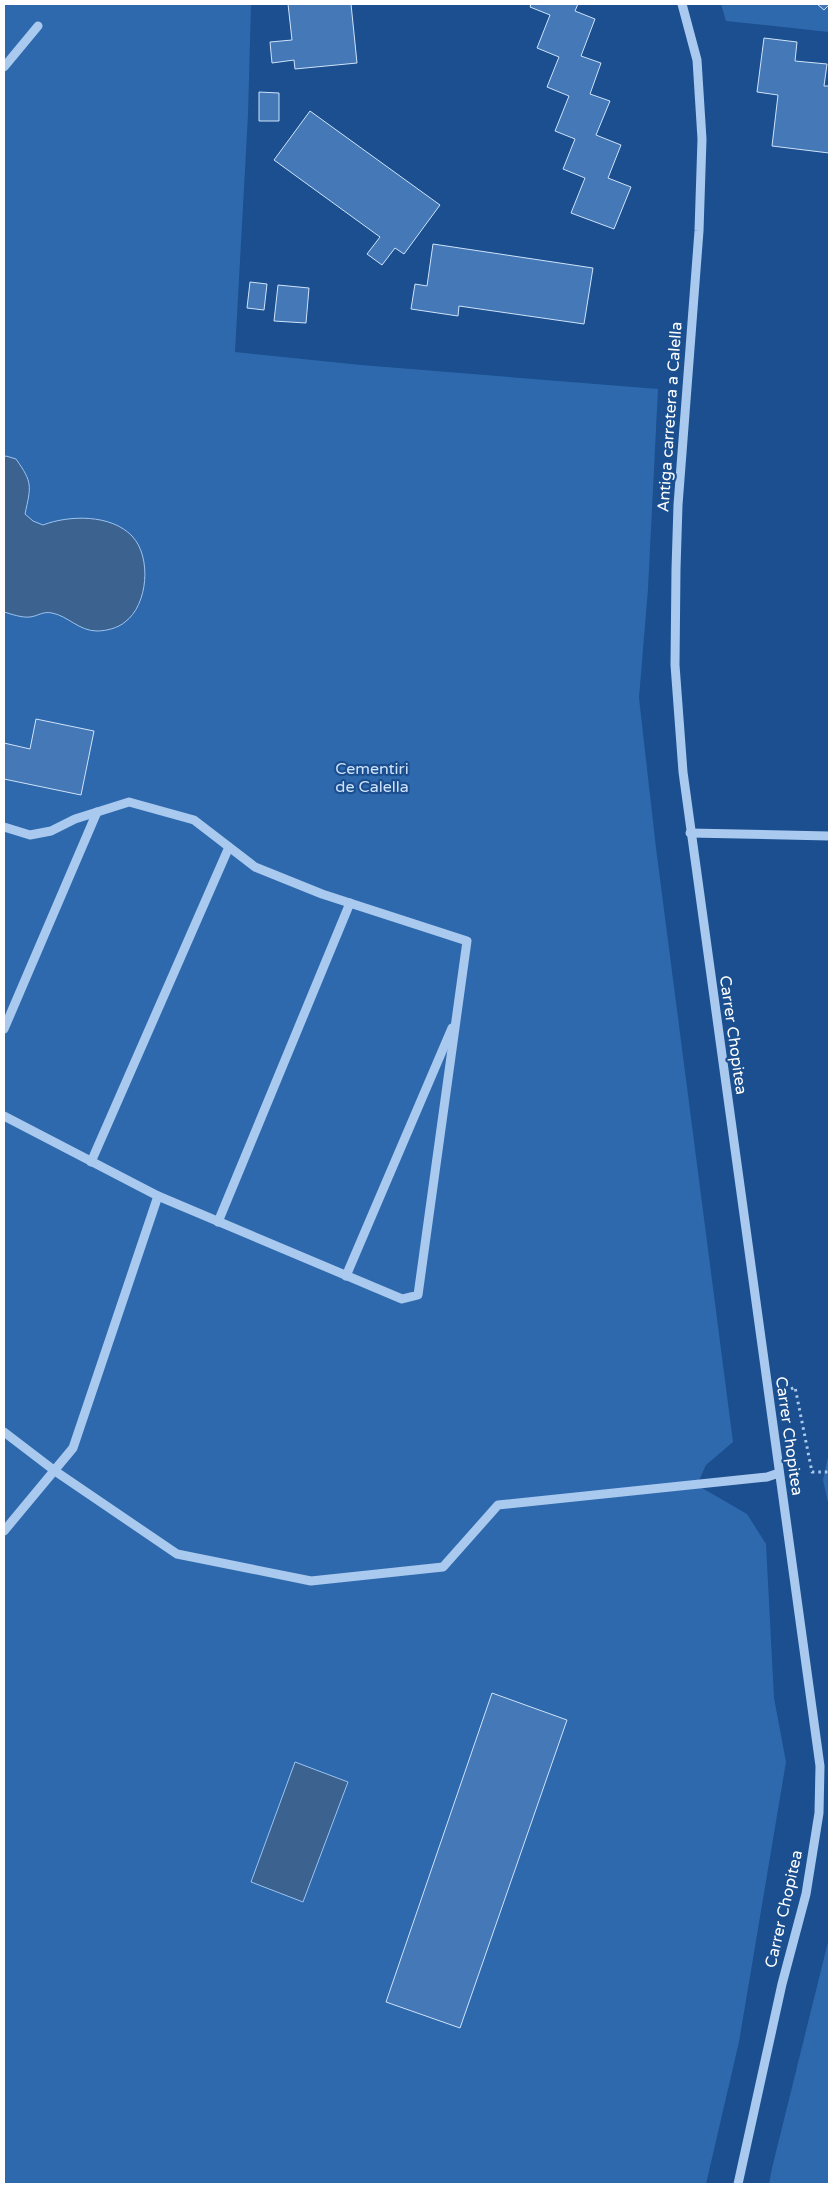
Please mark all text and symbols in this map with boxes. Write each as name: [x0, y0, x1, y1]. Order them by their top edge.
street label: Antiga carretera a Calella: [653, 321, 687, 513]
park label: Cementiri de Calella: [335, 759, 409, 797]
street label: Carrer Chopitea: [715, 974, 751, 1096]
street label: Carrer Chopitea: [771, 1375, 807, 1497]
street label: Carrer Chopitea: [761, 1848, 807, 1970]

